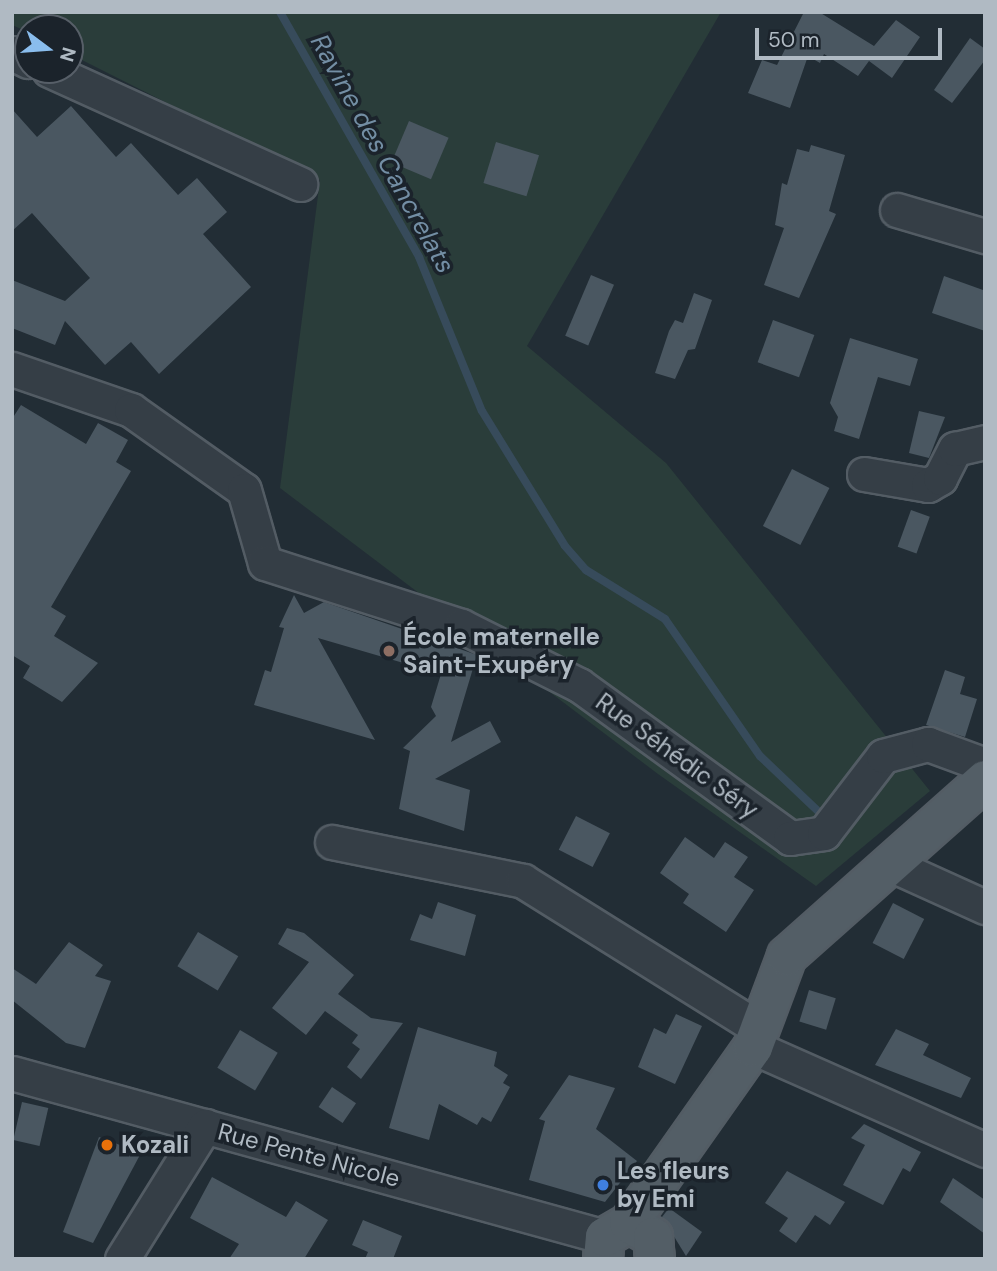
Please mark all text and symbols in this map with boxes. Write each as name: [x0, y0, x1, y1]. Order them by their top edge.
north arrow: [14, 14, 84, 84]
scale bar: [759, 14, 946, 58]
text: 50 m: [768, 26, 819, 54]
water label: Ravine des Cancrelats: [303, 29, 461, 279]
text: N: [54, 44, 82, 64]
place label: École maternelle Saint-Exupéry: [403, 623, 600, 679]
marker: École maternelle Saint-Exupéry: [381, 643, 397, 659]
street label: Rue Séhédic Séry: [590, 687, 764, 825]
street label: Rue Pente Nicole: [215, 1117, 403, 1193]
place label: Kozali: [121, 1131, 189, 1159]
marker: Kozali: [99, 1137, 115, 1153]
place label: Les fleurs by Emi: [617, 1157, 730, 1213]
marker: Les fleurs by Emi: [595, 1177, 611, 1193]

